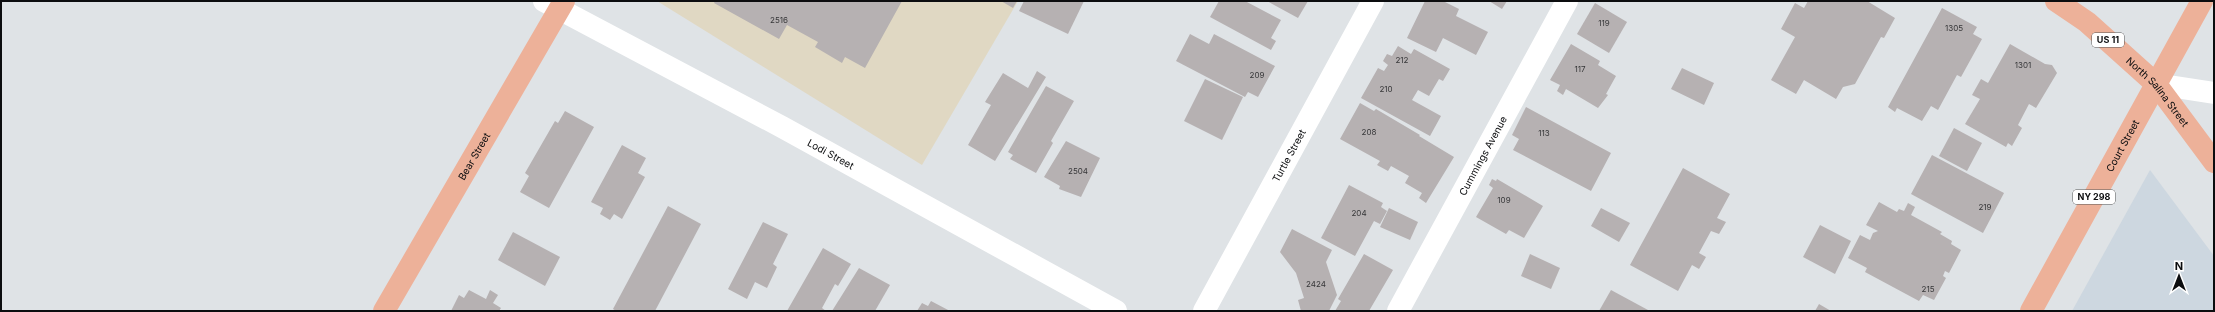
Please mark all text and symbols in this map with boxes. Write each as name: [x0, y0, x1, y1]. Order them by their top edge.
house number: 2516: [770, 15, 788, 25]
house number: 119: [1598, 18, 1610, 28]
house number: 1305: [1945, 23, 1963, 33]
road number: US 11: [2092, 33, 2124, 47]
street label: North Salina Street: [2124, 54, 2192, 129]
house number: 212: [1395, 55, 1409, 65]
house number: 1301: [2015, 60, 2031, 70]
house number: 117: [1574, 64, 1586, 74]
house number: 209: [1250, 70, 1264, 80]
house number: 210: [1379, 84, 1393, 94]
street label: Cummings Avenue: [1456, 114, 1509, 197]
street label: Court Street: [2103, 117, 2142, 174]
street label: Turtle Street: [1270, 127, 1308, 184]
house number: 208: [1362, 127, 1376, 137]
house number: 113: [1538, 128, 1550, 138]
street label: Bear Street: [455, 130, 493, 182]
street label: Lodi Street: [805, 136, 857, 172]
house number: 2504: [1068, 166, 1088, 176]
road number: NY 298: [2073, 190, 2115, 204]
house number: 109: [1497, 195, 1511, 205]
house number: 219: [1978, 202, 1992, 212]
house number: 204: [1351, 208, 1367, 218]
north arrow: [2159, 256, 2199, 296]
text: N: [2175, 259, 2183, 273]
house number: 2424: [1306, 279, 1326, 289]
house number: 215: [1922, 284, 1935, 294]

